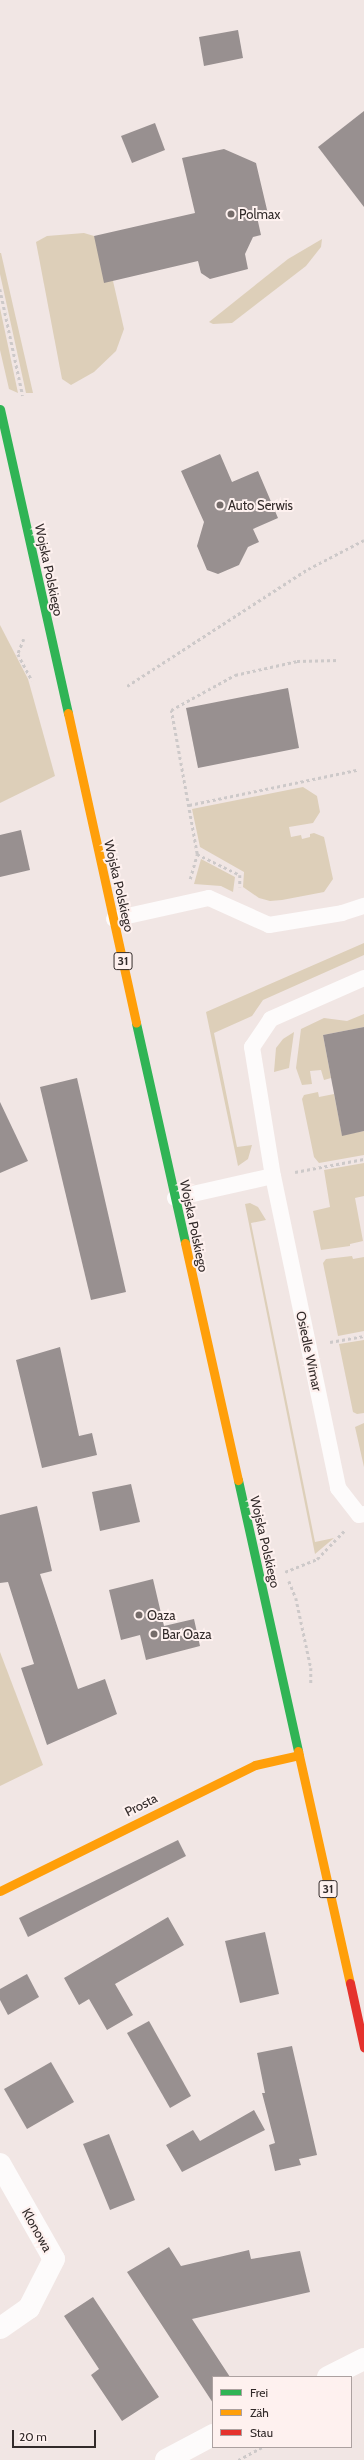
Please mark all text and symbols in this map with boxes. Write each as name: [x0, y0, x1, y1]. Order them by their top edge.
place label: Polmax: [239, 206, 280, 222]
marker: Polmax: [226, 209, 236, 219]
place label: Auto Serwis: [228, 497, 293, 513]
marker: Auto Serwis: [215, 500, 225, 510]
street label: Wojska Polskiego: [32, 523, 66, 617]
street label: Wojska Polskiego: [101, 839, 137, 933]
road number: 31: [113, 951, 133, 971]
street label: Wojska Polskiego: [177, 1179, 211, 1273]
street label: Osiedle Wimar: [293, 1310, 325, 1392]
street label: Wojska Polskiego: [247, 1495, 283, 1589]
place label: Oaza: [147, 1607, 175, 1623]
marker: Oaza: [134, 1610, 144, 1620]
place label: Bar Oaza: [162, 1626, 212, 1642]
marker: Bar Oaza: [149, 1629, 159, 1639]
street label: Prosta: [122, 1790, 160, 1820]
road number: 31: [318, 1879, 338, 1899]
street label: Klonowa: [19, 2205, 55, 2255]
legend: [212, 2376, 352, 2448]
text: Frei: [250, 2385, 268, 2400]
text: Zäh: [250, 2405, 269, 2420]
scale bar: [14, 2422, 98, 2448]
text: Stau: [250, 2425, 273, 2440]
text: 20 m: [19, 2429, 47, 2444]

